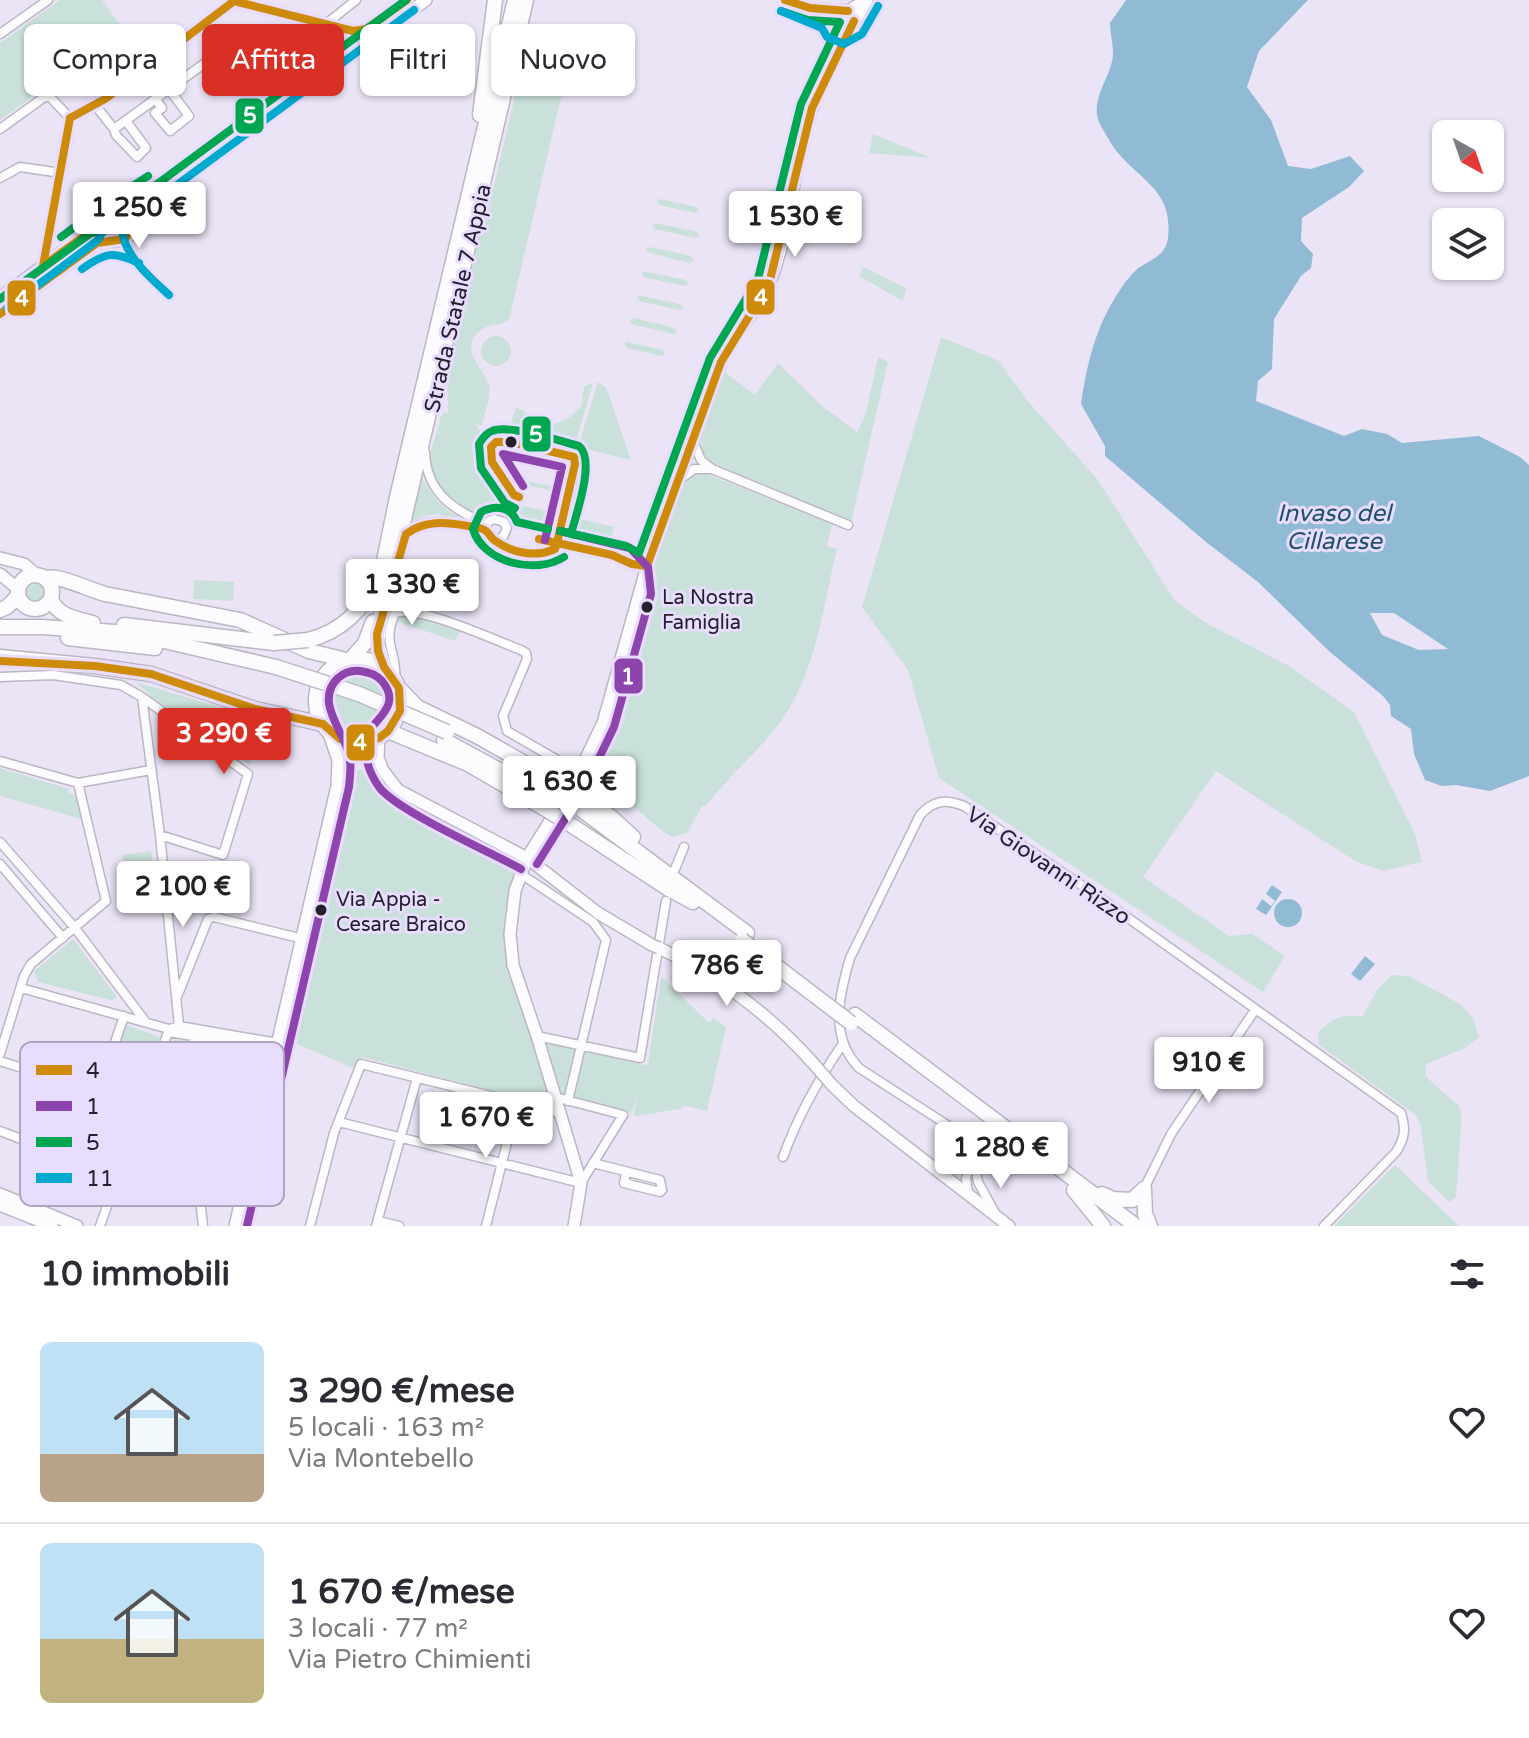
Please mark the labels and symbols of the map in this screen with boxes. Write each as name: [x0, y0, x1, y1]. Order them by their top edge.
line badge: 5: [234, 97, 265, 135]
text: 5: [243, 103, 257, 129]
north arrow: [1432, 120, 1504, 192]
street label: Strada Statale 7 Appia: [419, 181, 497, 415]
pin: 1 250 €: [65, 182, 213, 250]
pin: 1 530 €: [721, 191, 869, 259]
line badge: 4: [745, 278, 776, 316]
line badge: 4: [6, 279, 37, 317]
text: 4: [754, 285, 768, 311]
text: 4: [15, 286, 29, 312]
line badge: 5: [521, 415, 552, 453]
text: 5: [529, 422, 543, 448]
unlabelled marker: [503, 434, 519, 450]
water label: Invaso del Cillarese: [1277, 499, 1394, 556]
pin: 1 330 €: [338, 559, 486, 627]
place label: La Nostra Famiglia: [662, 586, 754, 635]
marker: La Nostra Famiglia: [639, 599, 655, 615]
line badge: 1: [613, 657, 644, 695]
text: 1: [621, 664, 635, 690]
pin: 3 290 €: [150, 708, 298, 776]
line badge: 4: [345, 723, 376, 762]
text: 4: [353, 730, 367, 756]
pin: 1 630 €: [495, 756, 643, 824]
street label: Via Giovanni Rizzo: [961, 801, 1135, 930]
pin: 2 100 €: [109, 861, 257, 929]
place label: Via Appia - Cesare Braico: [336, 888, 466, 937]
marker: Via Appia - Cesare Braico: [313, 902, 329, 918]
pin: 786 €: [671, 940, 783, 1008]
pin: 910 €: [1153, 1037, 1265, 1105]
legend: [20, 1042, 284, 1206]
text: 4: [86, 1058, 100, 1084]
pin: 1 670 €: [412, 1092, 560, 1160]
text: 1: [86, 1094, 100, 1120]
pin: 1 280 €: [927, 1122, 1075, 1190]
text: 5: [86, 1130, 100, 1156]
text: 11: [86, 1166, 114, 1192]

